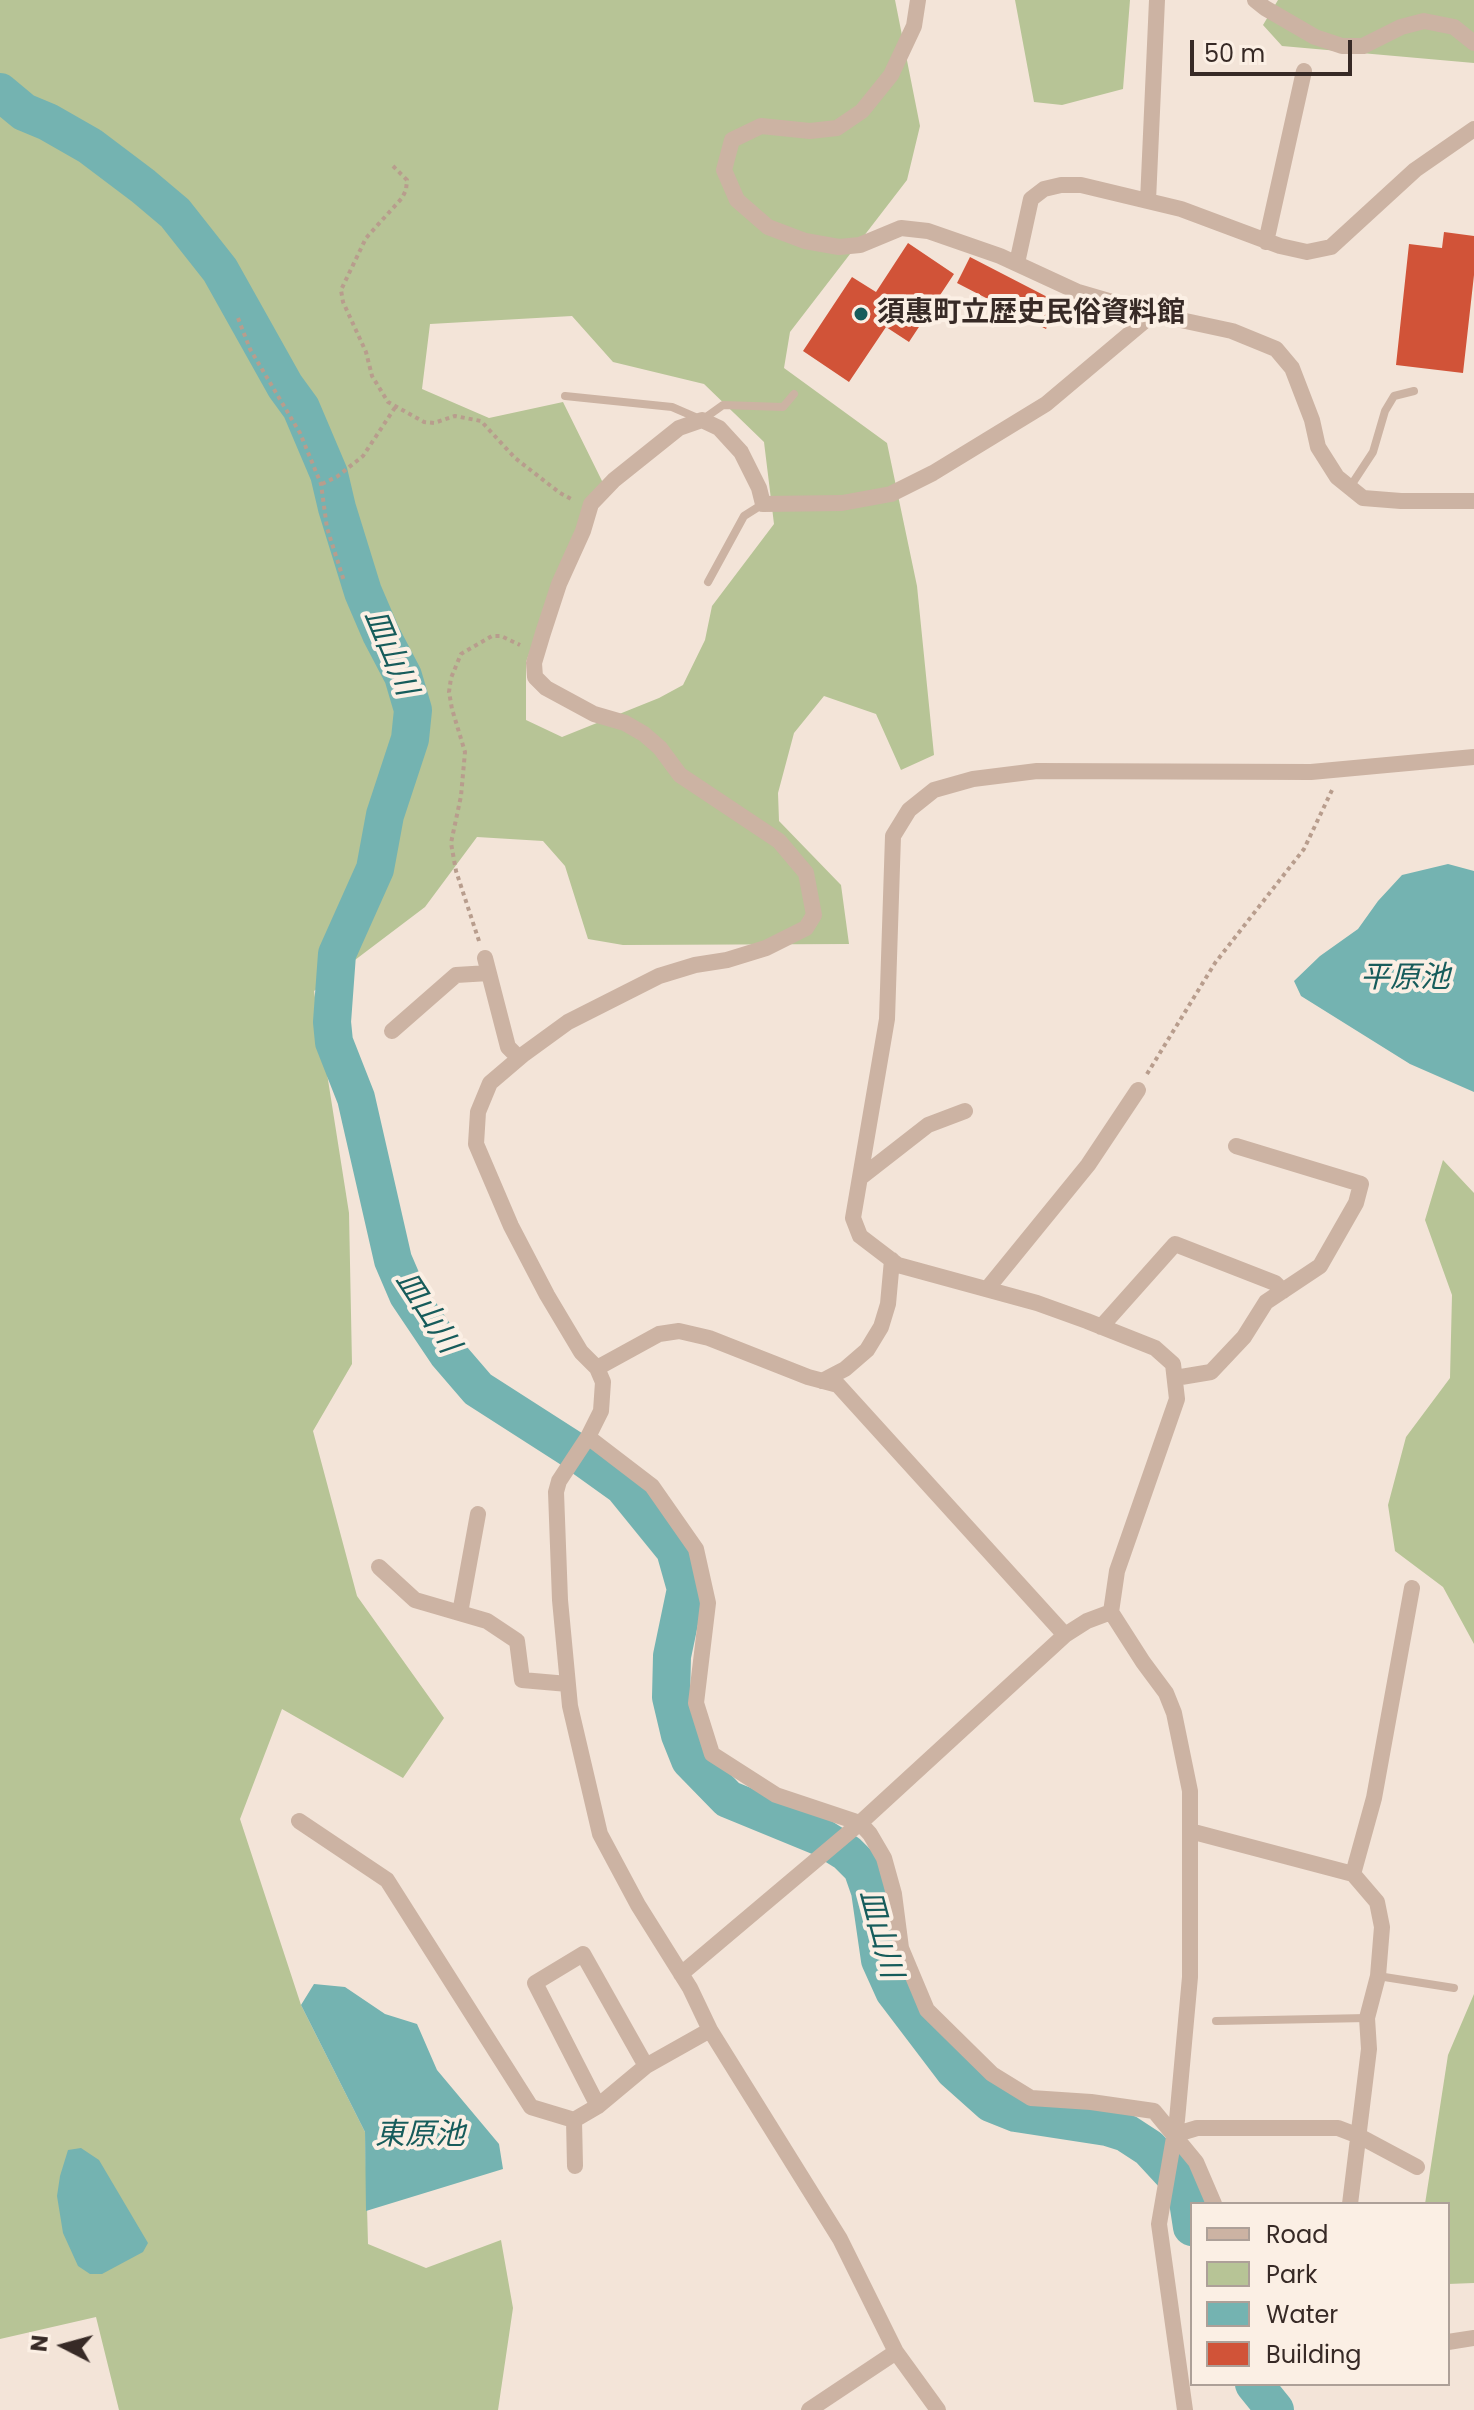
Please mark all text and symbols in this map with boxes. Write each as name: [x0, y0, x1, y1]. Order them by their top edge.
scale bar: [1194, 24, 1356, 74]
text: 50 m: [1204, 37, 1265, 70]
place label: 須惠町立歴史民俗資料館: [877, 297, 1185, 331]
marker: 須惠町立歴史民俗資料館: [852, 305, 870, 323]
water label: 皿山川: [355, 605, 423, 701]
water label: 平原池: [1360, 961, 1450, 997]
water label: 皿山川: [386, 1265, 466, 1361]
water label: 皿山川: [850, 1886, 908, 1982]
water label: 東原池: [375, 2118, 465, 2154]
legend: [1190, 2202, 1450, 2386]
text: Road: [1266, 2218, 1328, 2251]
text: Park: [1266, 2258, 1317, 2291]
text: Water: [1266, 2298, 1338, 2331]
north arrow: [24, 2306, 104, 2386]
text: N: [23, 2334, 56, 2353]
text: Building: [1266, 2338, 1362, 2371]

